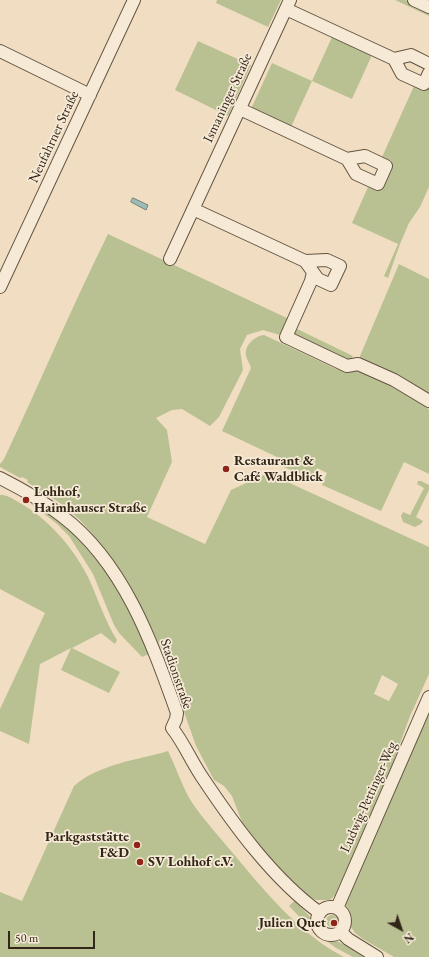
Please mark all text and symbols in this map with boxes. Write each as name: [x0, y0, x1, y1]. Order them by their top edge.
street label: Ismaninger Straße: [200, 51, 256, 145]
street label: Neufahrner Straße: [25, 88, 83, 186]
place label: Restaurant & Café Waldblick: [234, 453, 323, 486]
marker: Restaurant & Café Waldblick: [221, 464, 231, 474]
place label: Lohhof, Haimhauser Straße: [34, 484, 146, 516]
marker: Lohhof, Haimhauser Straße: [21, 495, 31, 505]
street label: Stadionstraße: [156, 637, 196, 711]
street label: Ludwig-Pettinger-Weg: [337, 739, 401, 855]
place label: Parkgaststätte F&D: [45, 829, 129, 862]
marker: Parkgaststätte F&D: [132, 840, 142, 850]
place label: SV Lohhof e.V.: [148, 854, 233, 870]
marker: SV Lohhof e.V.: [135, 857, 145, 867]
north arrow: [381, 909, 421, 949]
place label: Julien Quet: [259, 915, 326, 931]
marker: Julien Quet: [329, 918, 339, 928]
scale bar: [10, 923, 97, 949]
text: 50 m: [15, 930, 38, 946]
text: N: [401, 930, 417, 946]

